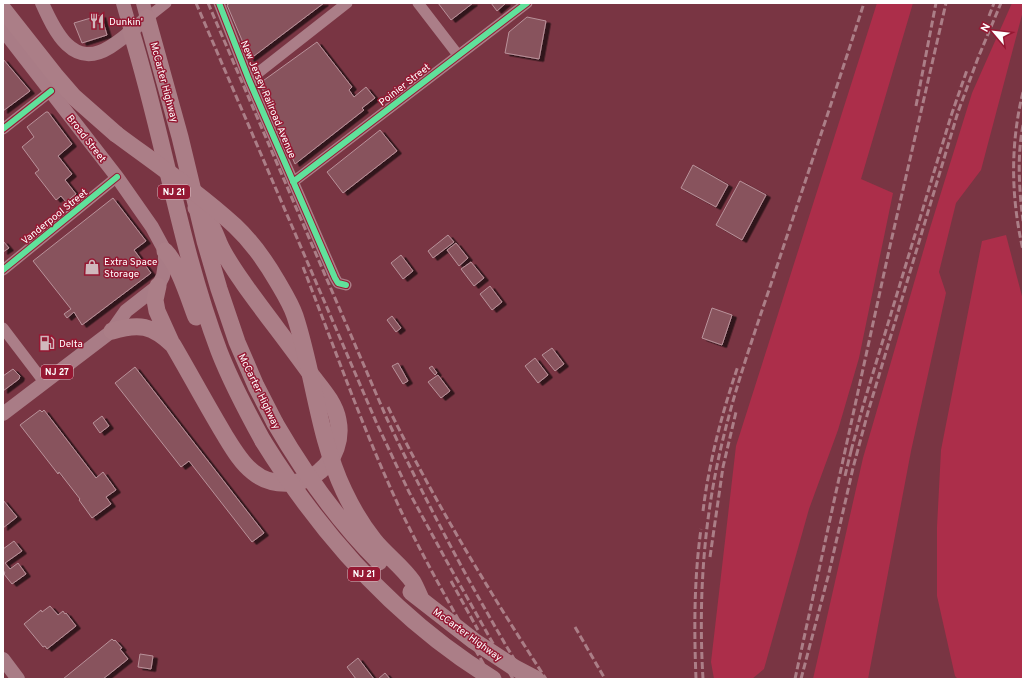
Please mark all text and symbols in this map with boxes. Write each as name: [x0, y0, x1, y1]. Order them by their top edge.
restaurant icon: Dunkin': [88, 12, 106, 30]
north arrow: [974, 12, 1014, 52]
place label: Dunkin': [109, 16, 143, 29]
text: N: [978, 21, 994, 35]
street label: New Jersey Railroad Avenue: [237, 39, 298, 160]
street label: McCarter Highway: [147, 41, 181, 124]
street label: Poinier Street: [377, 61, 433, 109]
street label: Broad Street: [63, 113, 109, 165]
road number: NJ 21: [158, 185, 190, 199]
street label: Vanderpool Street: [19, 186, 91, 248]
place label: Extra Space Storage: [104, 256, 157, 281]
shop icon: Extra Space Storage: [83, 258, 101, 276]
fuel station icon: Delta: [38, 334, 56, 352]
place label: Delta: [59, 338, 83, 351]
street label: McCarter Highway: [235, 352, 283, 432]
road number: NJ 27: [41, 365, 73, 379]
road number: NJ 21: [348, 567, 380, 581]
street label: McCarter Highway: [430, 606, 504, 665]

